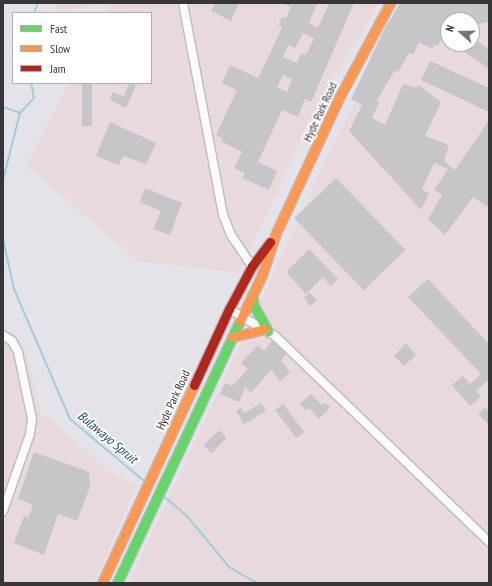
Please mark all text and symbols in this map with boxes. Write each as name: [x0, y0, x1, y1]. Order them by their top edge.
legend: [12, 12, 152, 84]
north arrow: [440, 12, 480, 52]
text: Fast: [50, 21, 67, 36]
text: N: [442, 23, 457, 33]
text: Slow: [50, 41, 70, 56]
text: Jam: [50, 61, 66, 76]
street label: Hyde Park Road: [300, 80, 340, 144]
street label: Hyde Park Road: [153, 368, 193, 432]
water label: Bulawayo Spruit: [74, 409, 140, 467]

